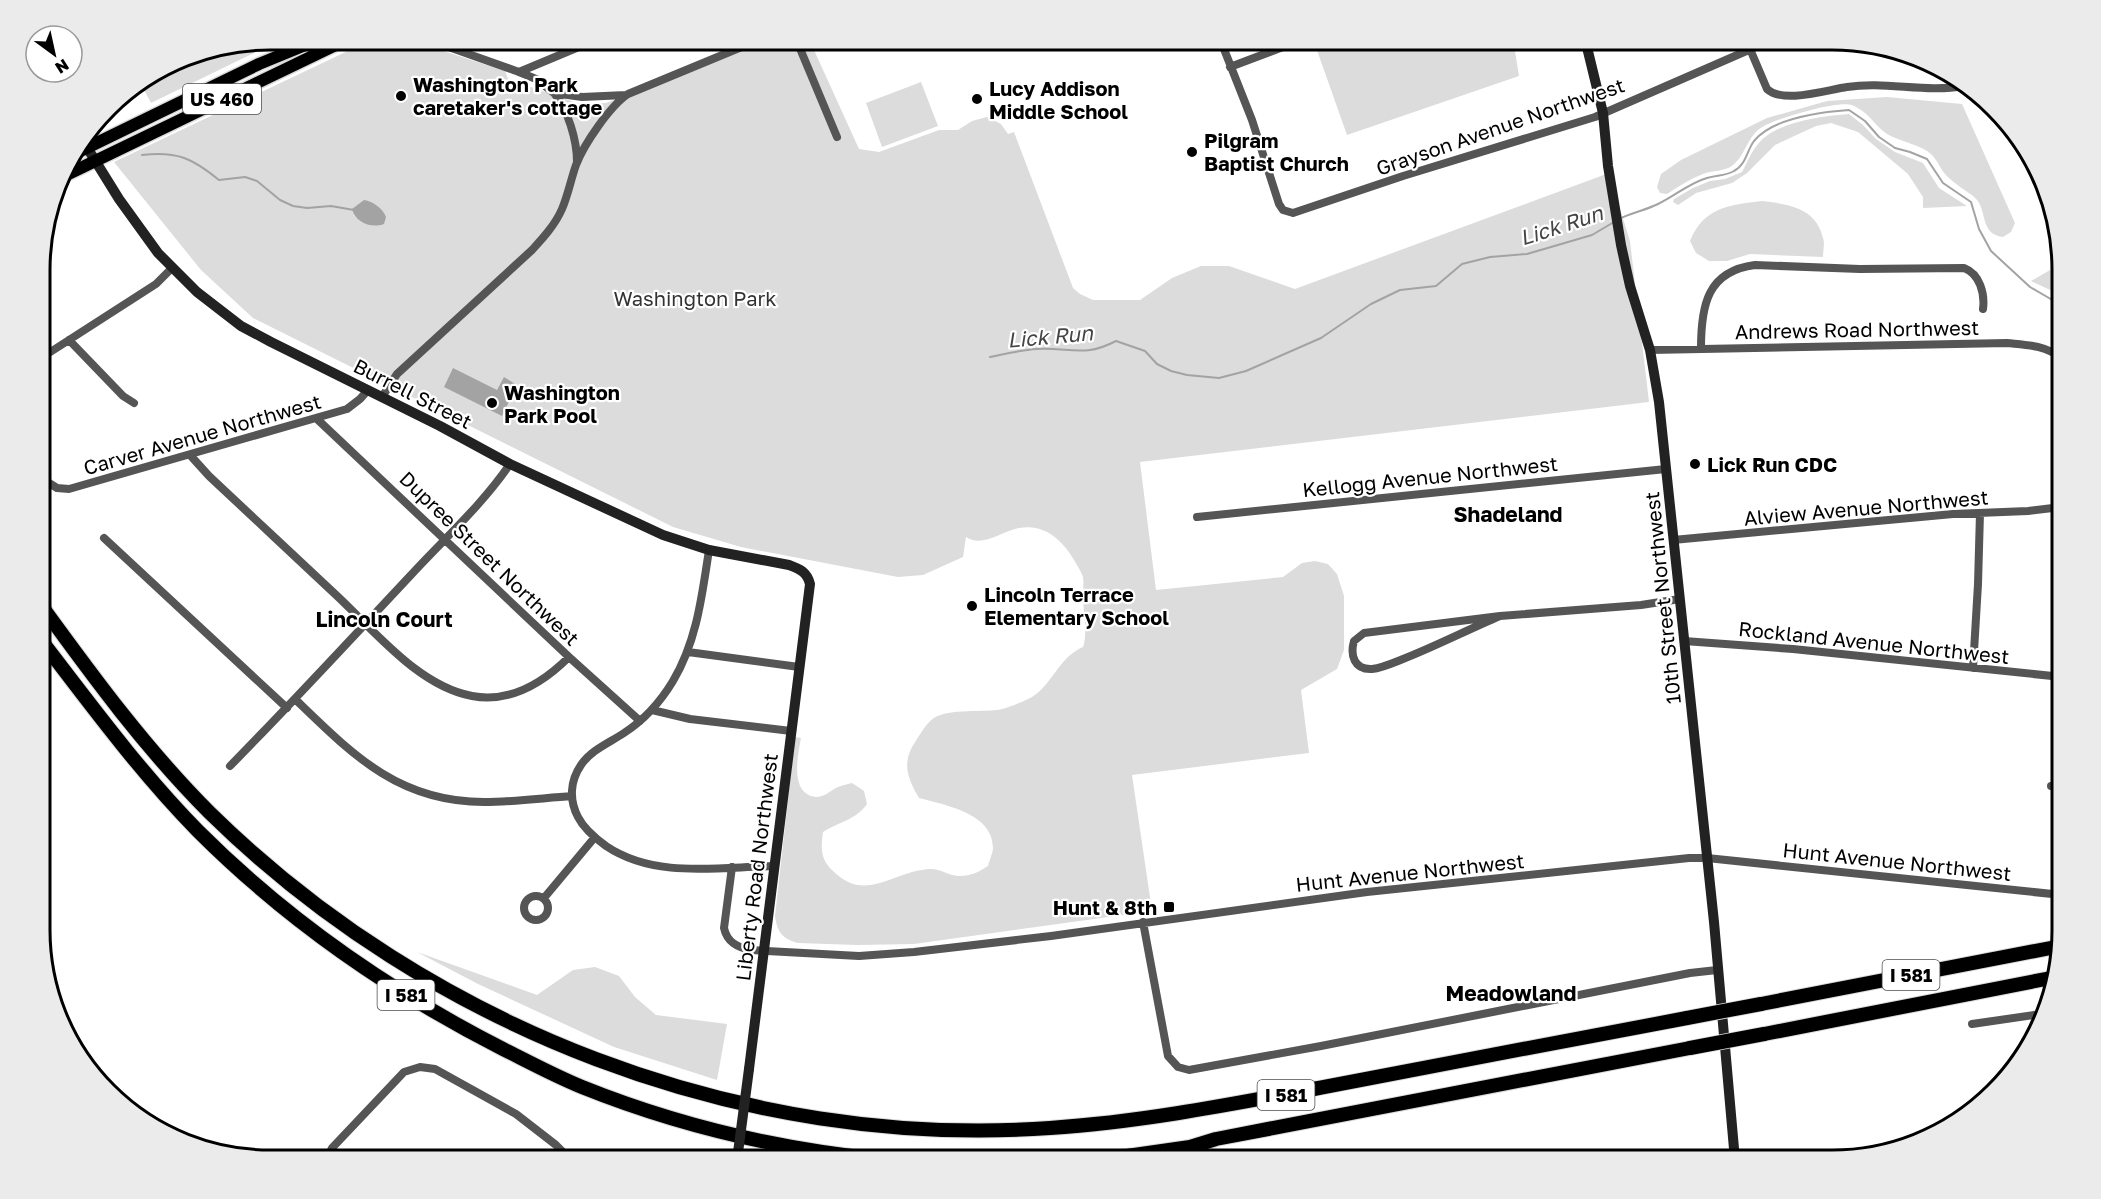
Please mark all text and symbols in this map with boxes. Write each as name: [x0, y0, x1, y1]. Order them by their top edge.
north arrow: [24, 24, 84, 84]
text: N: [52, 55, 73, 78]
place label: Washington Park caretaker's cottage: [413, 72, 602, 119]
street label: Grayson Avenue Northwest: [1373, 72, 1627, 180]
place label: Lucy Addison Middle School: [989, 76, 1128, 123]
road number: US 460: [183, 84, 261, 114]
marker: Washington Park caretaker's cottage: [394, 89, 408, 103]
marker: Lucy Addison Middle School: [970, 92, 984, 106]
place label: Pilgram Baptist Church: [1204, 128, 1349, 175]
marker: Pilgram Baptist Church: [1185, 145, 1199, 159]
water label: Lick Run: [1516, 199, 1607, 251]
park label: Washington Park: [613, 286, 777, 310]
street label: Andrews Road Northwest: [1735, 315, 1979, 343]
water label: Lick Run: [1006, 319, 1095, 353]
street label: Burrell Street: [350, 353, 476, 433]
place label: Washington Park Pool: [504, 380, 620, 427]
street label: Carver Avenue Northwest: [81, 389, 323, 479]
marker: Washington Park Pool: [485, 396, 499, 410]
street label: Kellogg Avenue Northwest: [1301, 451, 1559, 501]
place label: Lick Run CDC: [1707, 452, 1837, 476]
marker: Lick Run CDC: [1688, 457, 1702, 471]
street label: Dupree Street Northwest: [395, 466, 585, 650]
street label: Alview Avenue Northwest: [1743, 484, 1989, 530]
street label: 10th Street Northwest: [1639, 491, 1685, 705]
district label: Shadeland: [1453, 501, 1563, 527]
place label: Lincoln Terrace Elementary School: [984, 582, 1169, 629]
marker: Lincoln Terrace Elementary School: [965, 599, 979, 613]
district label: Lincoln Court: [315, 606, 453, 632]
street label: Rockland Avenue Northwest: [1737, 616, 2011, 668]
street label: Liberty Road Northwest: [730, 752, 782, 982]
street label: Hunt Avenue Northwest: [1782, 837, 2012, 885]
street label: Hunt Avenue Northwest: [1295, 848, 1525, 896]
place label: Hunt & 8th: [1053, 895, 1157, 919]
marker: Hunt & 8th: [1162, 900, 1176, 914]
road number: I 581: [1882, 960, 1940, 990]
road number: I 581: [378, 980, 434, 1010]
district label: Meadowland: [1446, 980, 1576, 1006]
road number: I 581: [1258, 1080, 1314, 1110]

